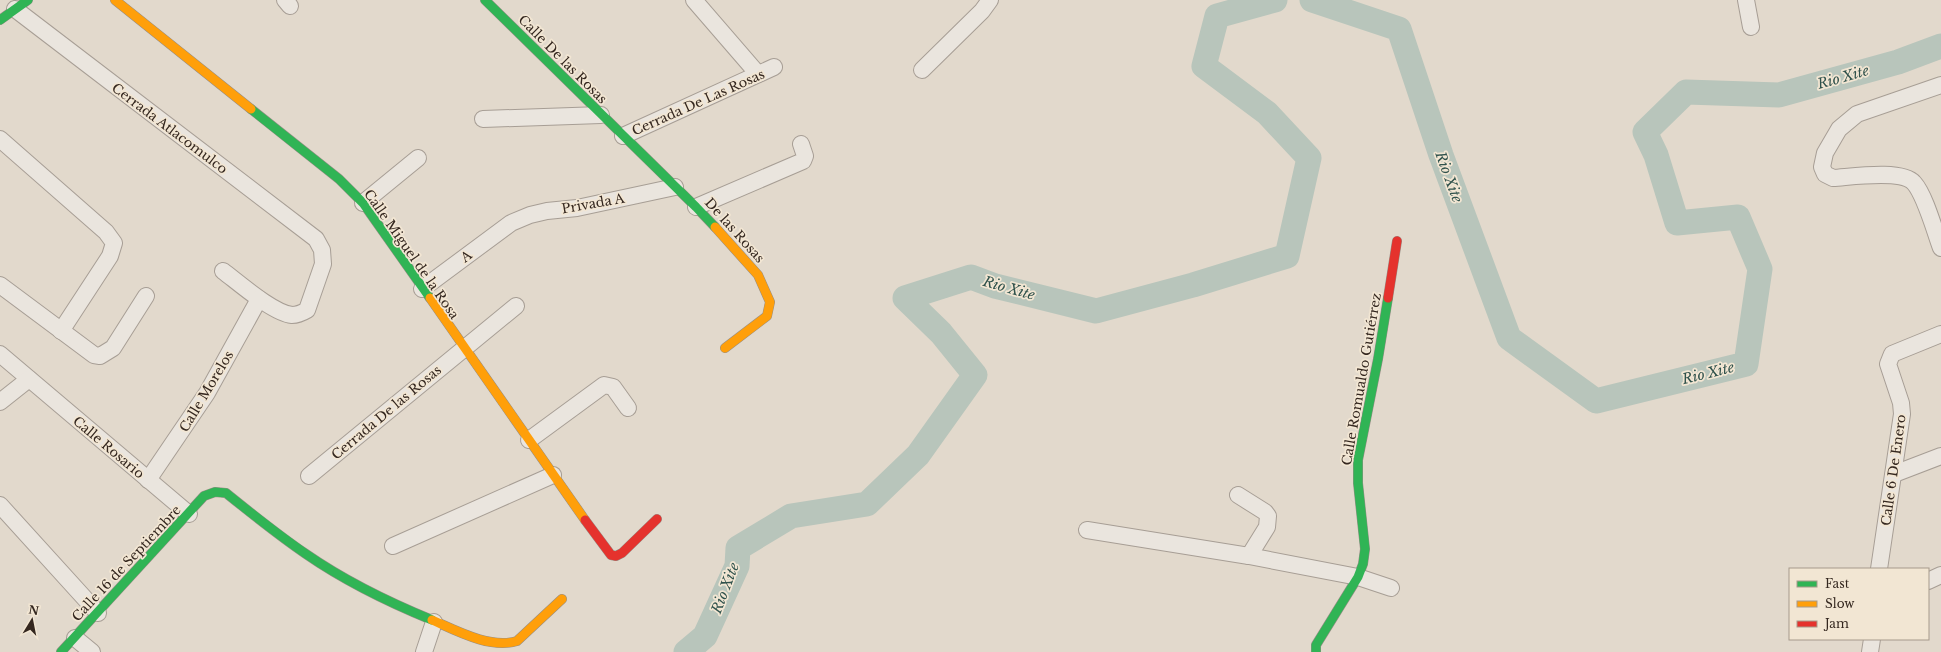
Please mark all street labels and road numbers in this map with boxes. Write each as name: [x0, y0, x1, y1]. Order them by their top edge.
street label: Calle De las Rosas: [515, 11, 611, 107]
street label: Cerrada De Las Rosas: [629, 65, 767, 139]
street label: Cerrada Atlacomulco: [108, 79, 231, 178]
street label: Calle Miguel de la Rosa: [360, 186, 463, 323]
street label: Privada A: [560, 189, 627, 217]
street label: De las Rosas: [701, 194, 768, 266]
street label: A: [456, 246, 476, 267]
street label: Calle Romualdo Gutiérrez: [1338, 292, 1385, 467]
street label: Calle Morelos: [176, 347, 237, 435]
street label: Cerrada De las Rosas: [328, 361, 445, 463]
street label: Calle Rosario: [69, 413, 148, 482]
street label: Calle 6 De Enero: [1877, 413, 1910, 527]
street label: Calle 16 de Septiembre: [68, 502, 185, 625]

